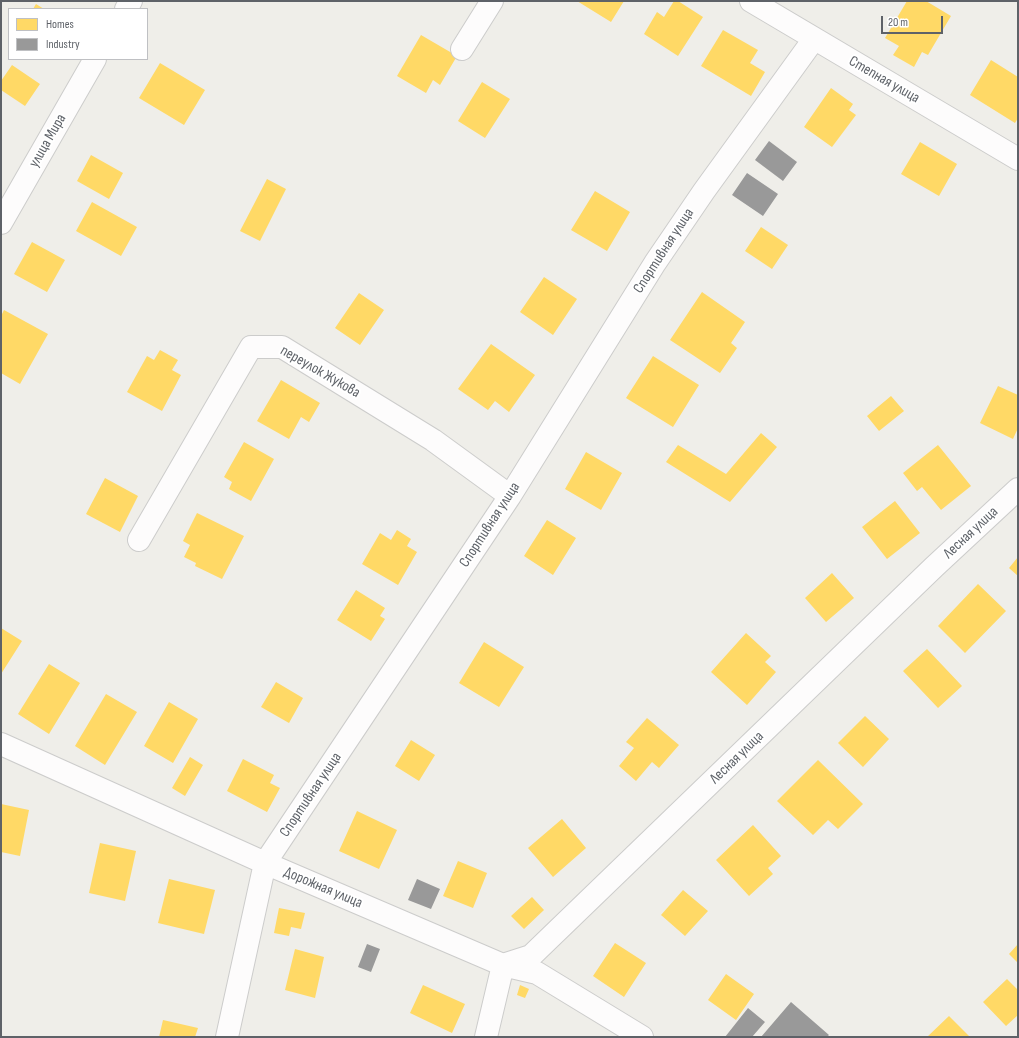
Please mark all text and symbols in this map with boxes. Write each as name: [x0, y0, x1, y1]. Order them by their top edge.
legend: [8, 8, 148, 60]
scale bar: [883, 8, 945, 34]
text: 20 m: [888, 15, 908, 30]
text: Homes: [46, 17, 74, 32]
text: Industry: [46, 37, 80, 52]
street label: Степная улица: [845, 52, 923, 108]
street label: улица Мира: [26, 111, 70, 171]
street label: Спортивная улица: [630, 205, 698, 297]
street label: переулок Жукова: [277, 342, 363, 402]
street label: Спортивная улица: [456, 479, 524, 571]
street label: Лесная улица: [940, 503, 1002, 563]
street label: Лесная улица: [706, 728, 768, 788]
street label: Спортивная улица: [276, 749, 346, 841]
street label: Дорожная улица: [281, 863, 365, 913]

